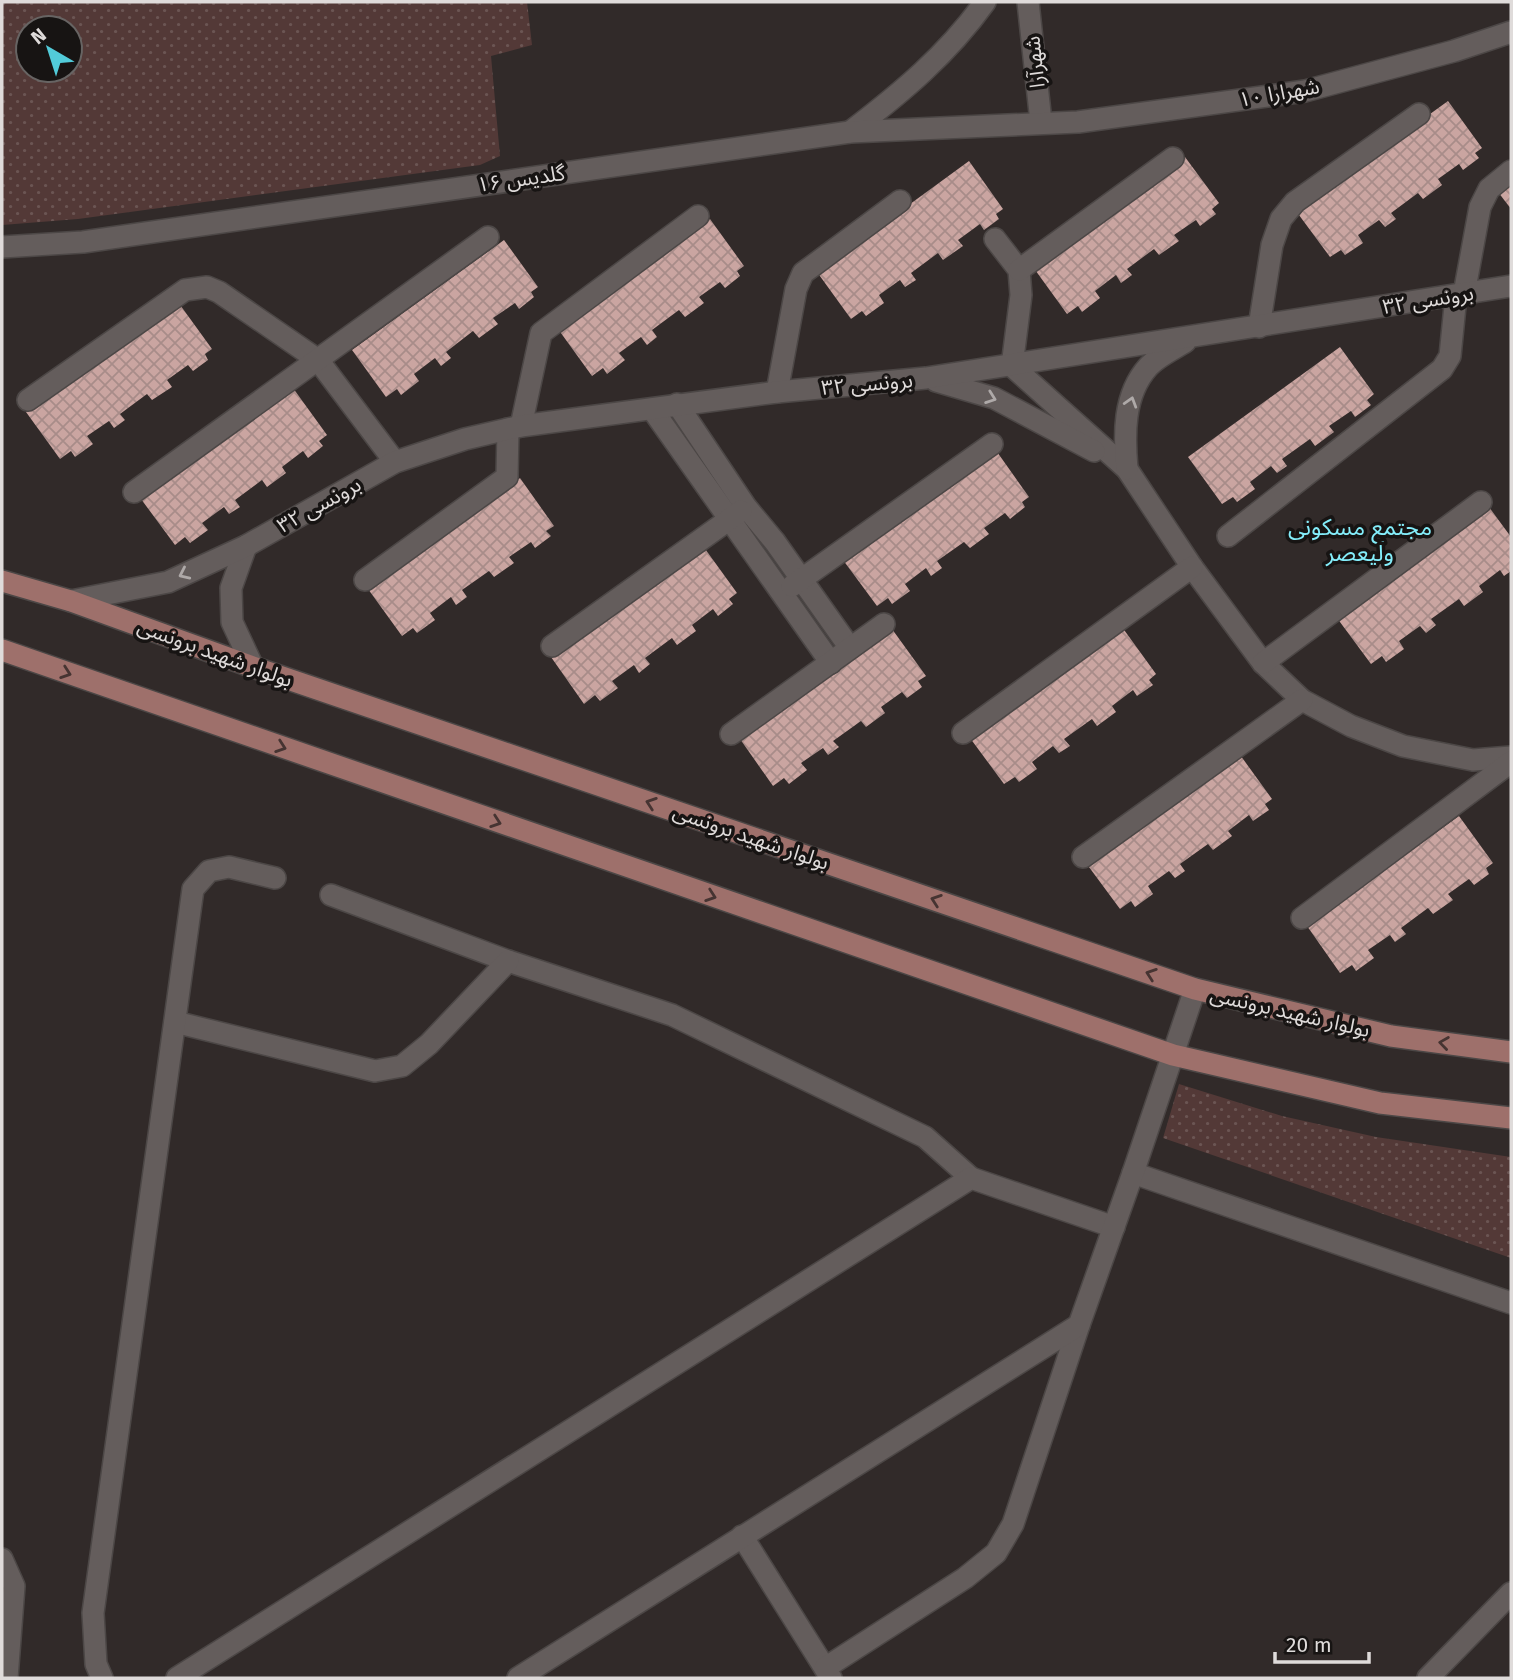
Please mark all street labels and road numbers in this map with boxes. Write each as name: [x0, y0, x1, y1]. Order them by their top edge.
street label: شهرآرا: [1019, 35, 1051, 89]
street label: شهرارا ۱۰: [1237, 73, 1321, 113]
street label: گلدیس ۱۶: [475, 160, 567, 198]
street label: برونسی ۳۲: [1381, 280, 1475, 320]
street label: برونسی ۳۲: [820, 367, 914, 401]
street label: برونسی ۳۲: [273, 471, 365, 539]
street label: بولوار شهید برونسی: [134, 613, 296, 693]
street label: بولوار شهید برونسی: [670, 798, 832, 876]
street label: بولوار شهید برونسی: [1208, 981, 1372, 1043]

